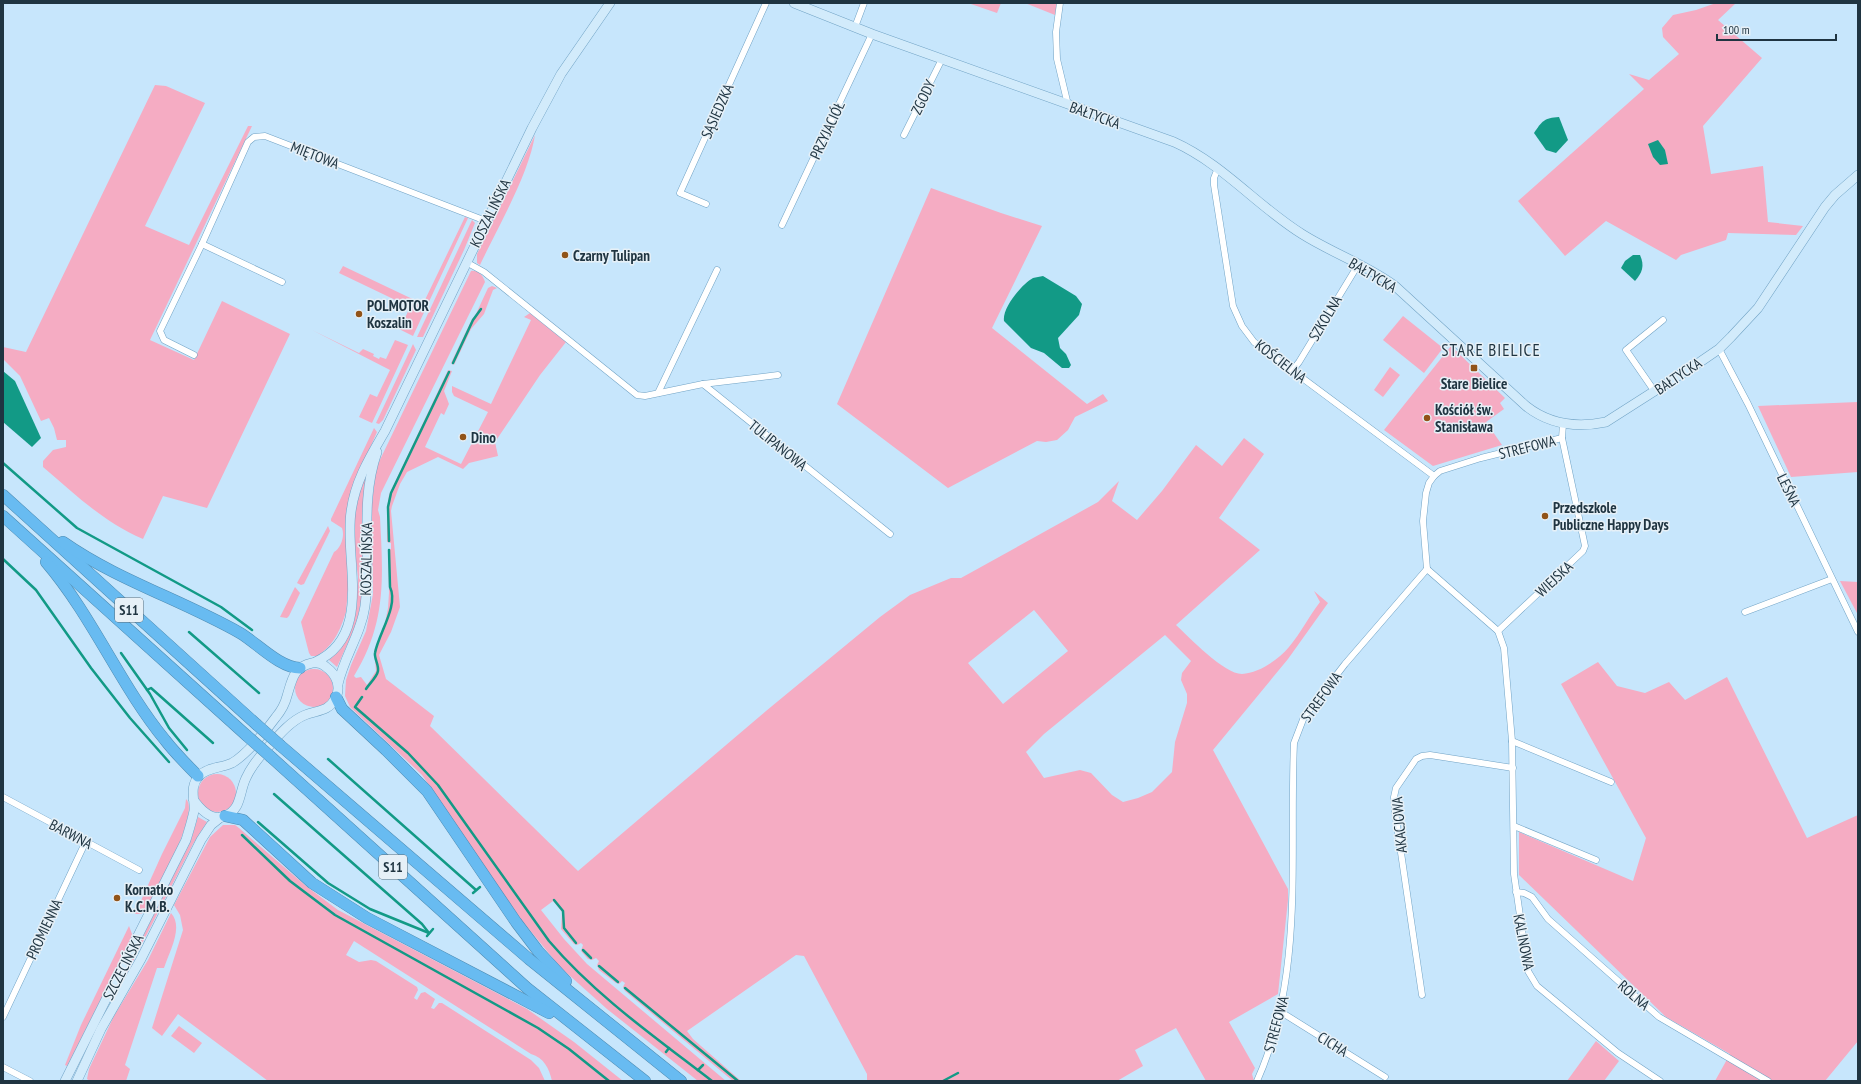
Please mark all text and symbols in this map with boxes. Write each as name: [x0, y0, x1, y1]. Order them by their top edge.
scale bar: [1717, 16, 1836, 42]
text: 100 m: [1723, 22, 1750, 37]
street label: ZGODY: [907, 76, 940, 117]
street label: SĄSIEDZKA: [696, 80, 738, 141]
street label: PRZYJACIÓŁ: [805, 97, 849, 162]
street label: BAŁTYCKA: [1067, 97, 1124, 133]
street label: MIĘTOWA: [288, 137, 343, 173]
street label: KOSZALIŃSKA: [465, 175, 515, 250]
place label: Czarny Tulipan: [573, 246, 650, 265]
marker: Czarny Tulipan: [560, 250, 570, 260]
street label: BAŁTYCKA: [1346, 253, 1401, 297]
street label: SZKOLNA: [1304, 291, 1346, 344]
place label: POLMOTOR Koszalin: [367, 296, 429, 332]
marker: POLMOTOR Koszalin: [354, 309, 364, 319]
street label: KOŚCIELNA: [1252, 335, 1311, 387]
district label: STARE BIELICE: [1441, 339, 1541, 361]
street label: BAŁTYCKA: [1651, 353, 1706, 399]
marker: Stare Bielice: [1469, 363, 1479, 373]
place label: Stare Bielice: [1441, 374, 1507, 393]
place label: Kościół św. Stanisława: [1435, 400, 1493, 436]
marker: Kościół św. Stanisława: [1422, 413, 1432, 423]
street label: TULIPANOWA: [745, 416, 812, 475]
place label: Dino: [471, 428, 496, 447]
street label: STREFOWA: [1497, 431, 1558, 463]
marker: Dino: [458, 432, 468, 442]
street label: LEŚNA: [1773, 470, 1805, 510]
place label: Przedszkole Publiczne Happy Days: [1553, 498, 1669, 534]
marker: Przedszkole Publiczne Happy Days: [1540, 511, 1550, 521]
street label: KOSZALIŃSKA: [356, 521, 376, 596]
street label: WIEJSKA: [1531, 556, 1577, 601]
road number: S11: [115, 598, 143, 622]
street label: STREFOWA: [1296, 667, 1346, 726]
street label: AKACJOWA: [1387, 795, 1411, 854]
street label: BARWNA: [46, 815, 97, 854]
road number: S11: [379, 855, 407, 879]
place label: Kornatko K.C.M.B.: [125, 880, 174, 916]
marker: Kornatko K.C.M.B.: [112, 893, 122, 903]
street label: PROMIENNA: [22, 895, 67, 962]
street label: KALINOWA: [1509, 912, 1539, 973]
street label: SZCZECIŃSKA: [98, 930, 148, 1003]
street label: ROLNA: [1614, 976, 1655, 1015]
street label: STREFOWA: [1259, 993, 1293, 1054]
street label: CICHA: [1314, 1027, 1353, 1061]

